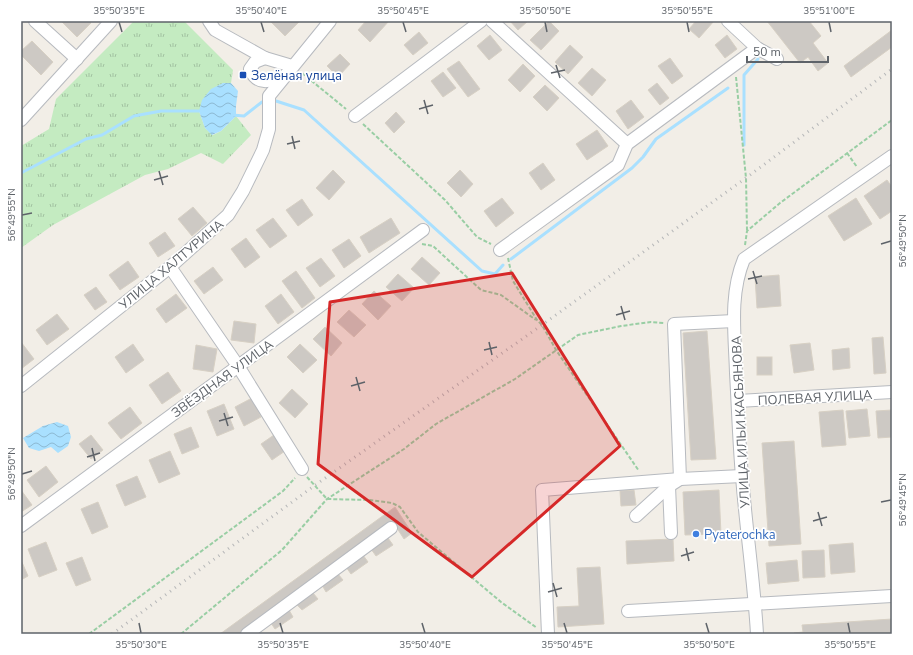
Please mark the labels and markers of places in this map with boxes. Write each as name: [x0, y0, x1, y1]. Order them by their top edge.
place label: Зелёная улица: [251, 67, 342, 85]
marker: Зелёная улица: [238, 70, 248, 80]
place label: Pyaterochka: [704, 526, 776, 544]
marker: Pyaterochka: [691, 529, 701, 539]

